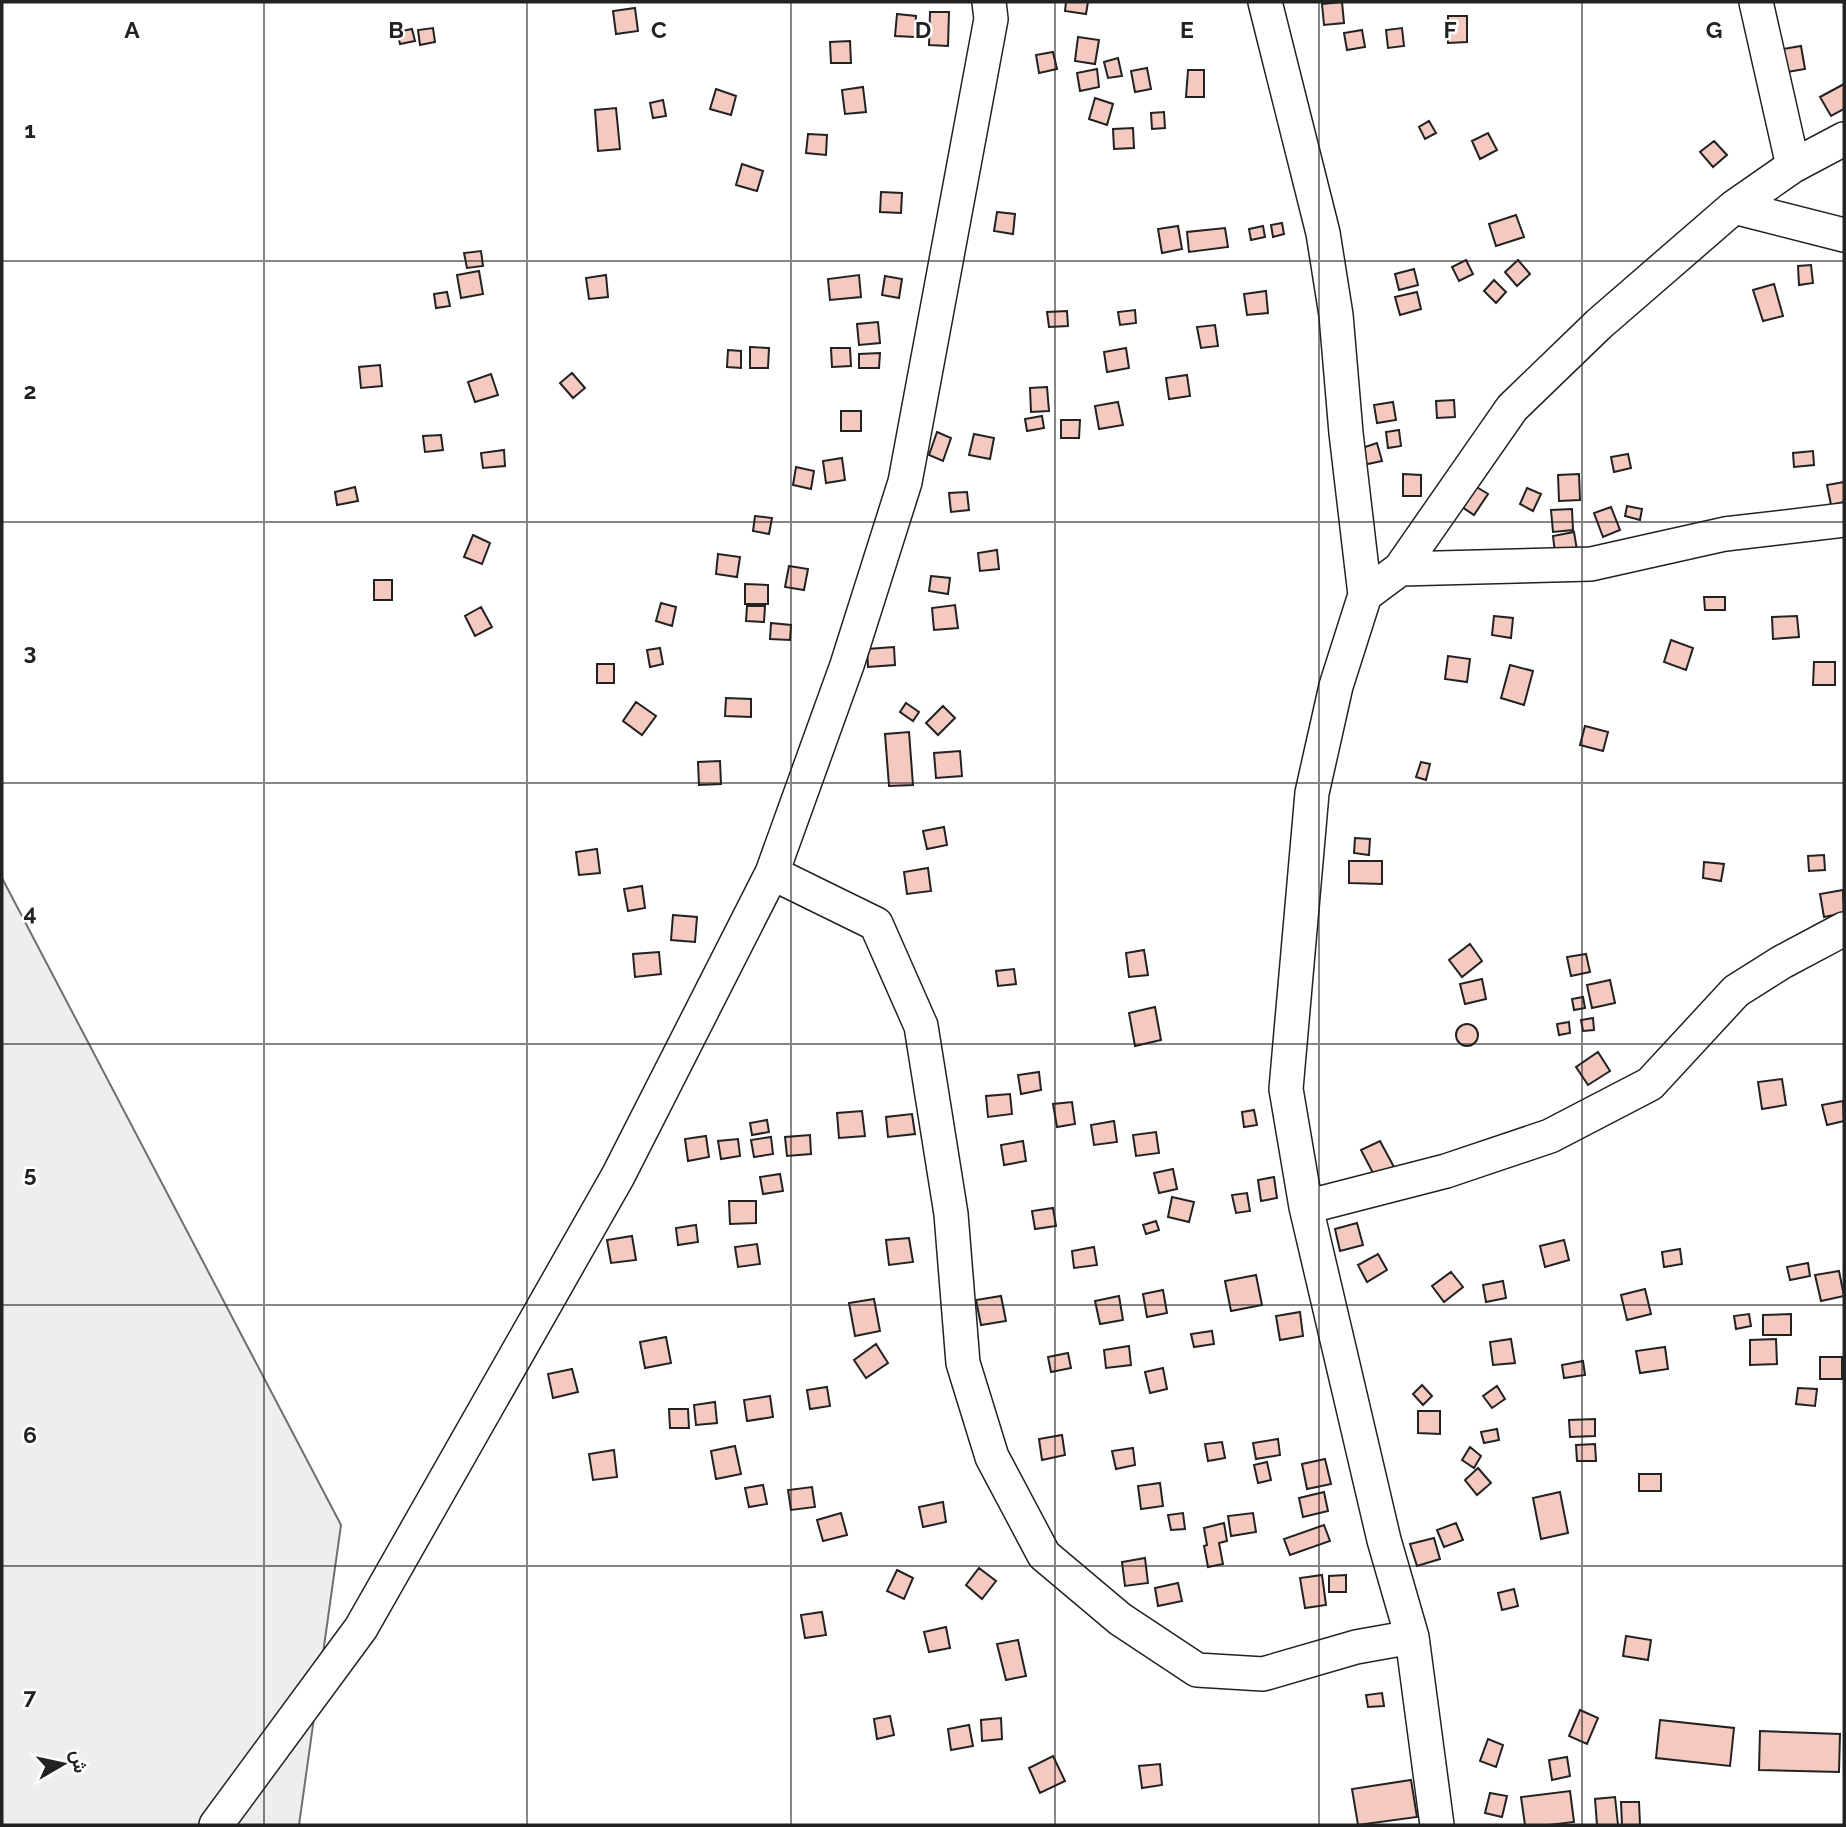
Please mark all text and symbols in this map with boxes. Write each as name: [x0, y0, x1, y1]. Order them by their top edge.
text: A: [124, 16, 140, 43]
text: B: [388, 16, 404, 43]
text: C: [651, 16, 667, 43]
text: D: [915, 16, 931, 43]
text: E: [1180, 16, 1194, 43]
text: F: [1443, 16, 1457, 43]
text: G: [1706, 16, 1722, 43]
text: 1: [24, 116, 36, 143]
text: 2: [24, 377, 36, 404]
text: 3: [24, 638, 36, 665]
text: 4: [23, 899, 37, 926]
text: 5: [24, 1160, 37, 1187]
text: 6: [23, 1421, 37, 1448]
text: 7: [24, 1682, 37, 1709]
north arrow: [28, 1729, 98, 1799]
text: ش: [66, 1748, 92, 1775]

